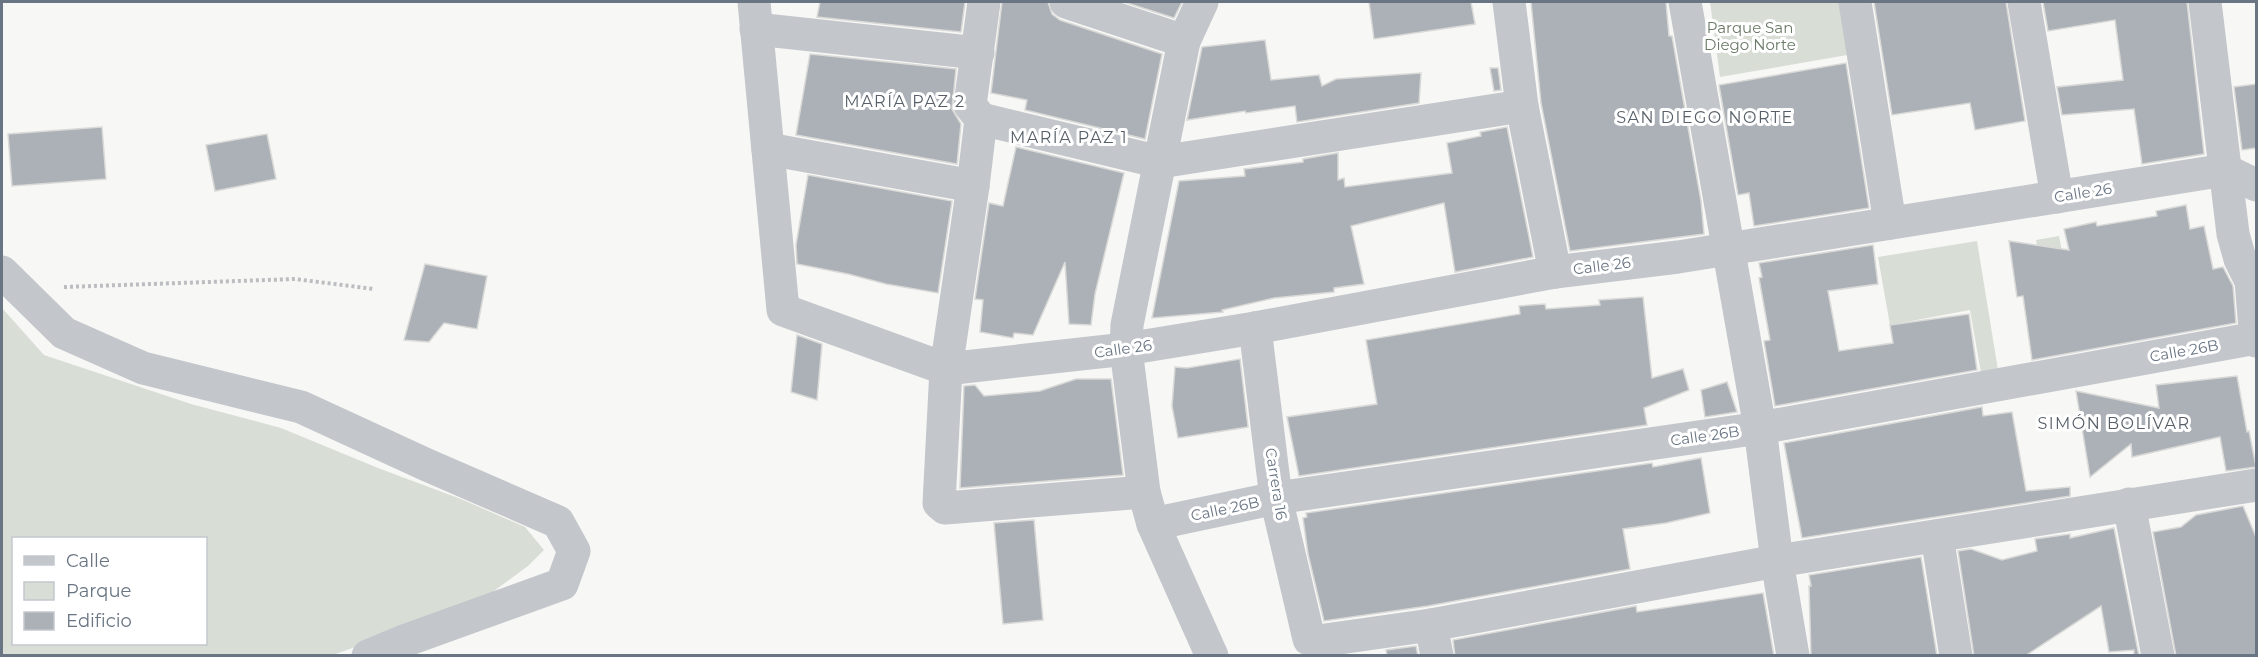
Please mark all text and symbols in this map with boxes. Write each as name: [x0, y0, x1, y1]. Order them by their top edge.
park label: Parque San Diego Norte: [1704, 18, 1796, 54]
district label: MARÍA PAZ 2: [844, 92, 966, 111]
district label: SAN DIEGO NORTE: [1616, 108, 1794, 127]
district label: MARÍA PAZ 1: [1010, 128, 1128, 147]
street label: Calle 26: [2053, 179, 2113, 206]
street label: Calle 26: [1572, 253, 1632, 278]
street label: Calle 26: [1093, 335, 1153, 362]
street label: Calle 26B: [2148, 335, 2220, 366]
district label: SIMÓN BOLÍVAR: [2037, 414, 2191, 433]
street label: Calle 26B: [1669, 421, 1741, 450]
street label: Carrera 16: [1261, 446, 1292, 521]
street label: Calle 26B: [1189, 492, 1261, 525]
legend: [12, 537, 207, 645]
text: Calle: [66, 550, 110, 572]
text: Parque: [66, 580, 132, 602]
text: Edificio: [66, 610, 132, 632]

